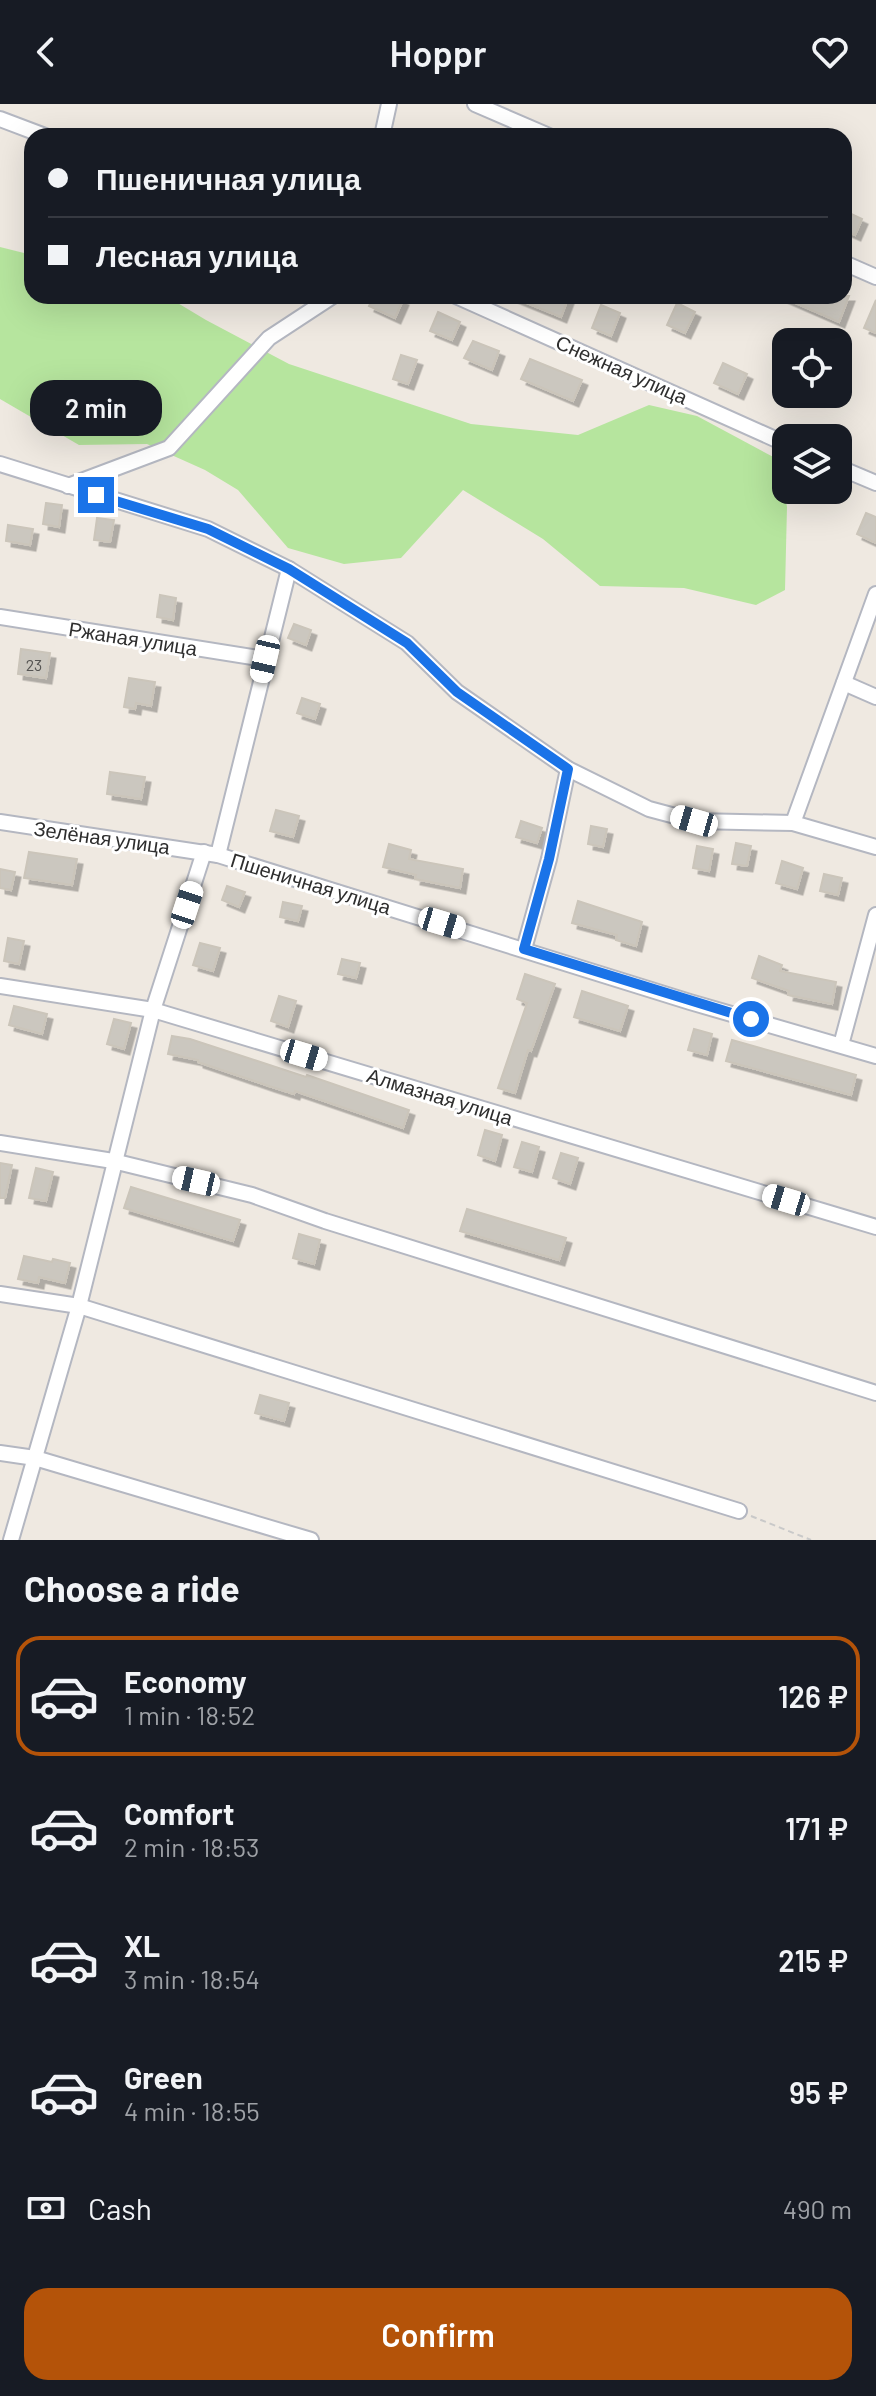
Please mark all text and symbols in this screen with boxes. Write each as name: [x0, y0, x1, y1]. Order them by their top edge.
icon: back: [24, 30, 68, 74]
icon: heart: [808, 30, 852, 74]
text: Hoppr: [389, 31, 487, 74]
text: Пшеничная улица: [96, 160, 361, 196]
text: Лесная улица: [96, 237, 298, 273]
map controls: [772, 328, 852, 504]
button: locate: [772, 328, 852, 408]
street label: Снежная улица: [552, 329, 692, 409]
callout: 2 min: [30, 379, 162, 435]
text: 2 min: [65, 392, 127, 423]
button: layers: [772, 424, 852, 504]
route end: [78, 477, 114, 513]
street label: Ржаная улица: [67, 616, 200, 660]
car: [248, 633, 282, 685]
house number: 23: [26, 655, 42, 674]
car: [668, 803, 720, 839]
street label: Зелёная улица: [32, 816, 173, 859]
street label: Пшеничная улица: [228, 847, 395, 919]
car: [168, 878, 206, 932]
car: [416, 905, 468, 941]
route start: [733, 1001, 769, 1037]
car: [278, 1037, 330, 1073]
street label: Алмазная улица: [364, 1062, 516, 1130]
car: [170, 1164, 222, 1198]
car: [760, 1182, 812, 1218]
text: Choose a ride: [24, 1566, 240, 1609]
icon: car: [28, 1660, 100, 1732]
text: Economy: [124, 1663, 247, 1699]
text: 126 ₽: [778, 1678, 848, 1714]
text: 1 min · 18:52: [124, 1699, 255, 1730]
icon: car: [28, 1792, 100, 1864]
text: Comfort: [124, 1795, 234, 1831]
text: 171 ₽: [785, 1810, 848, 1846]
text: 2 min · 18:53: [124, 1831, 259, 1862]
icon: car: [28, 1924, 100, 1996]
text: XL: [124, 1927, 160, 1963]
text: 215 ₽: [778, 1942, 848, 1978]
text: 3 min · 18:54: [124, 1963, 260, 1994]
icon: car: [28, 2056, 100, 2128]
text: Green: [124, 2059, 203, 2095]
text: 95 ₽: [789, 2074, 848, 2110]
text: 4 min · 18:55: [124, 2095, 260, 2126]
icon: cash: [24, 2186, 68, 2230]
text: Cash: [88, 2190, 152, 2226]
text: 490 m: [783, 2193, 852, 2224]
button: Confirm: [24, 2288, 852, 2380]

